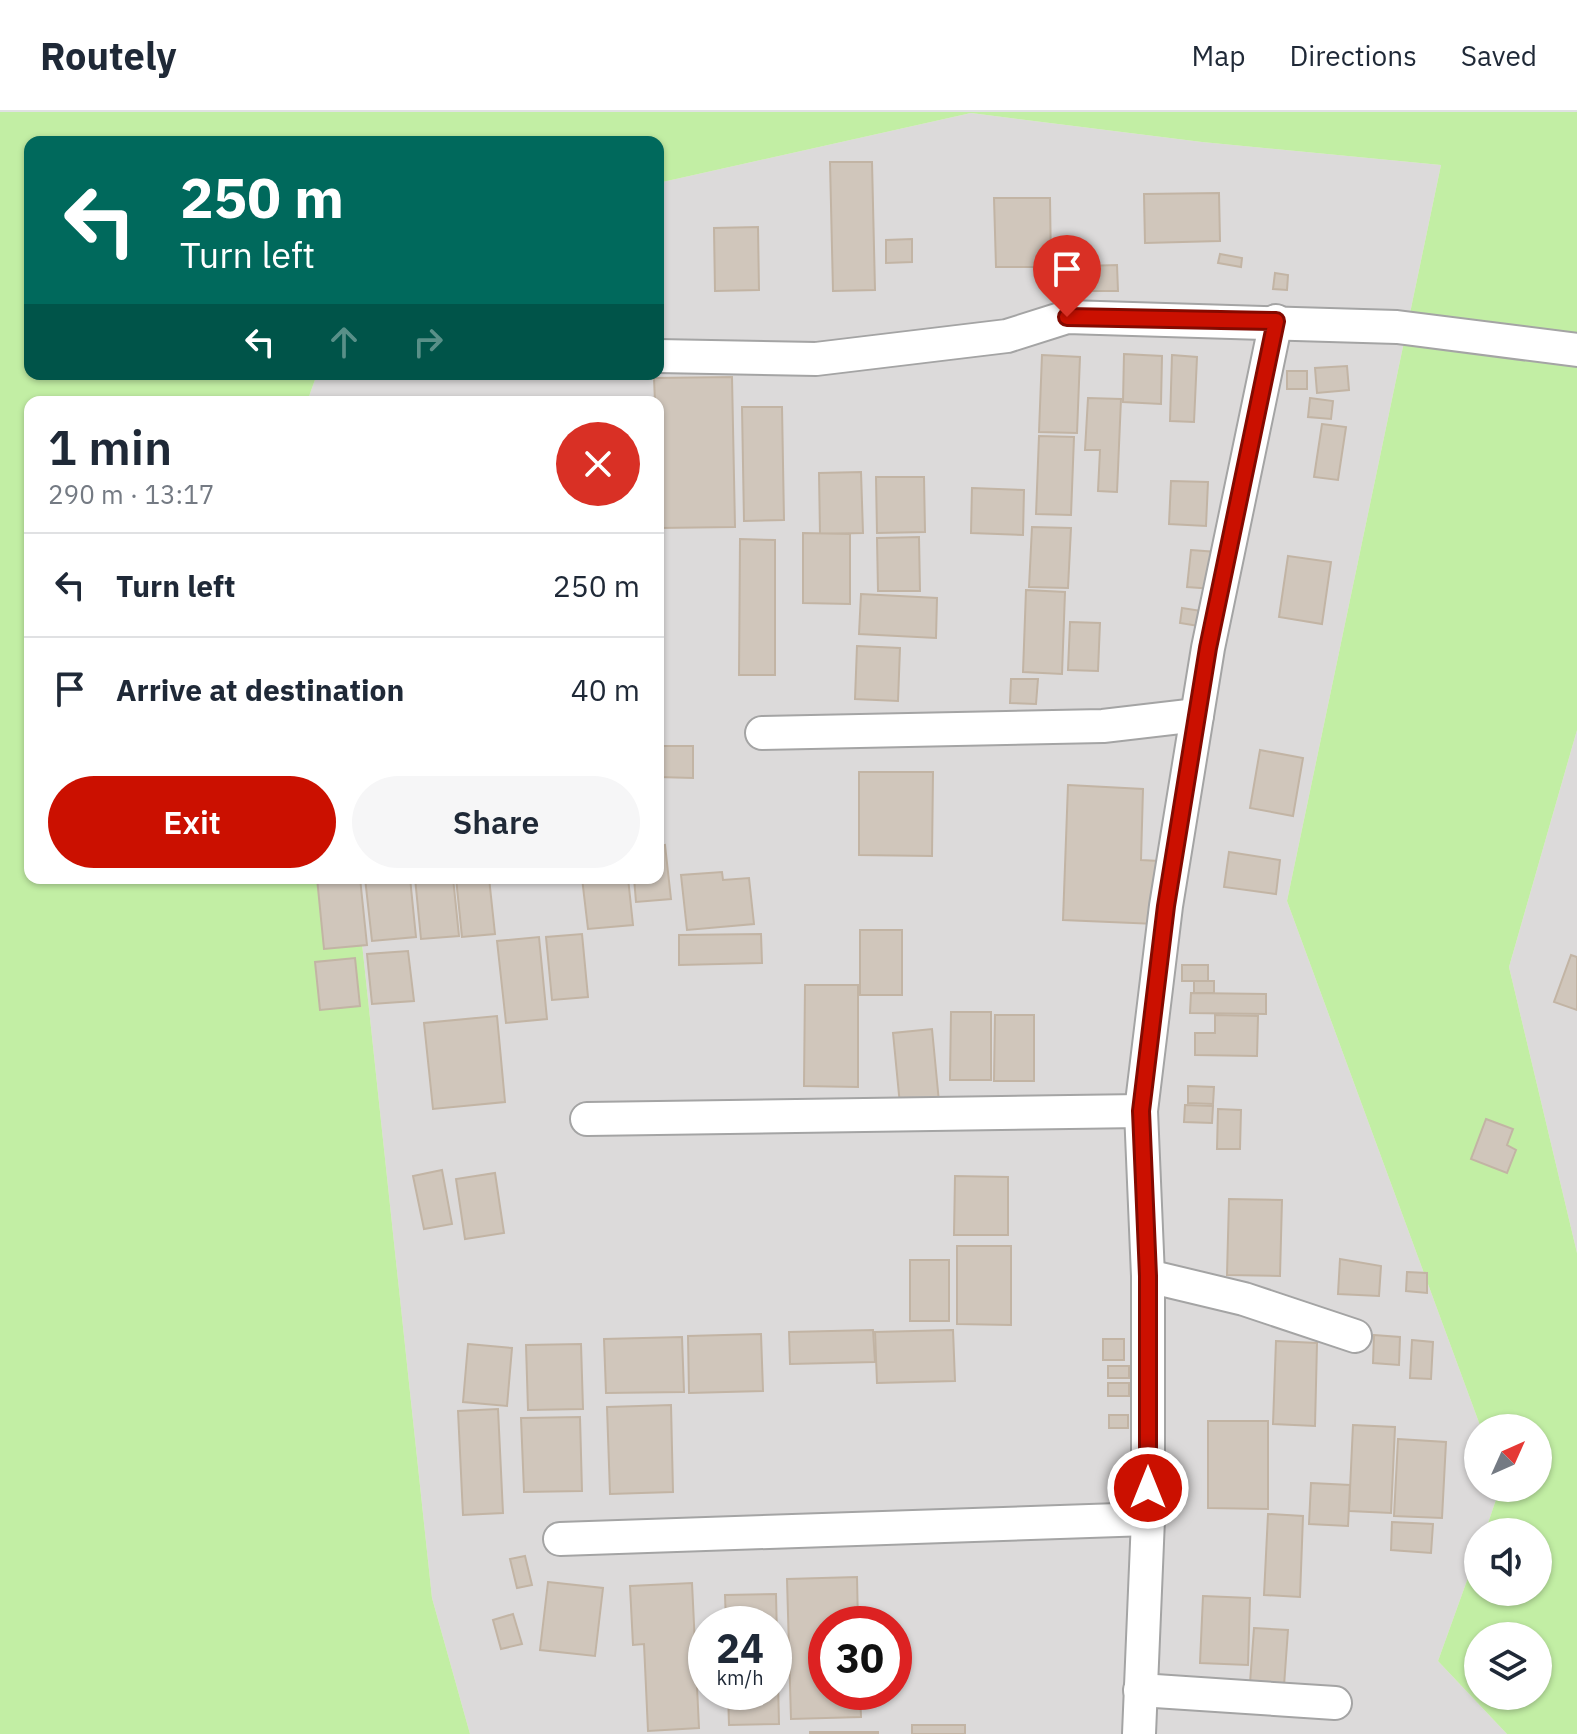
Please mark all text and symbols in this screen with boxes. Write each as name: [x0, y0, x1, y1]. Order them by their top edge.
text: Routely: [40, 31, 176, 80]
text: Map: [1191, 37, 1245, 74]
text: Directions: [1289, 37, 1417, 74]
text: Saved: [1461, 37, 1537, 74]
text: 250 m: [180, 161, 344, 233]
icon: left: [48, 168, 152, 272]
text: Turn left: [180, 231, 315, 278]
pin: [1033, 235, 1101, 317]
icon: arrive: [1045, 247, 1089, 291]
icon: left: [238, 320, 282, 364]
icon: ahead: [322, 320, 366, 364]
icon: right: [406, 320, 450, 364]
text: 1 min: [48, 416, 172, 478]
button: close: [556, 422, 640, 506]
text: 290 m · 13:17: [48, 477, 214, 511]
icon: left: [48, 563, 92, 607]
text: Turn left: [116, 566, 235, 605]
text: 250 m: [553, 566, 640, 605]
icon: arrive: [48, 667, 92, 711]
text: Arrive at destination: [116, 670, 404, 709]
text: 40 m: [571, 670, 640, 709]
button: Exit: [48, 776, 336, 868]
button: Share: [352, 776, 640, 868]
north arrow: [1464, 1414, 1552, 1502]
map controls: [1464, 1414, 1552, 1710]
position arrow: [1106, 1446, 1190, 1530]
button: sound: [1464, 1518, 1552, 1606]
speed limit sign: 30: [808, 1606, 912, 1710]
text: 24: [716, 1622, 764, 1674]
button: layers: [1464, 1622, 1552, 1710]
text: km/h: [716, 1664, 764, 1691]

